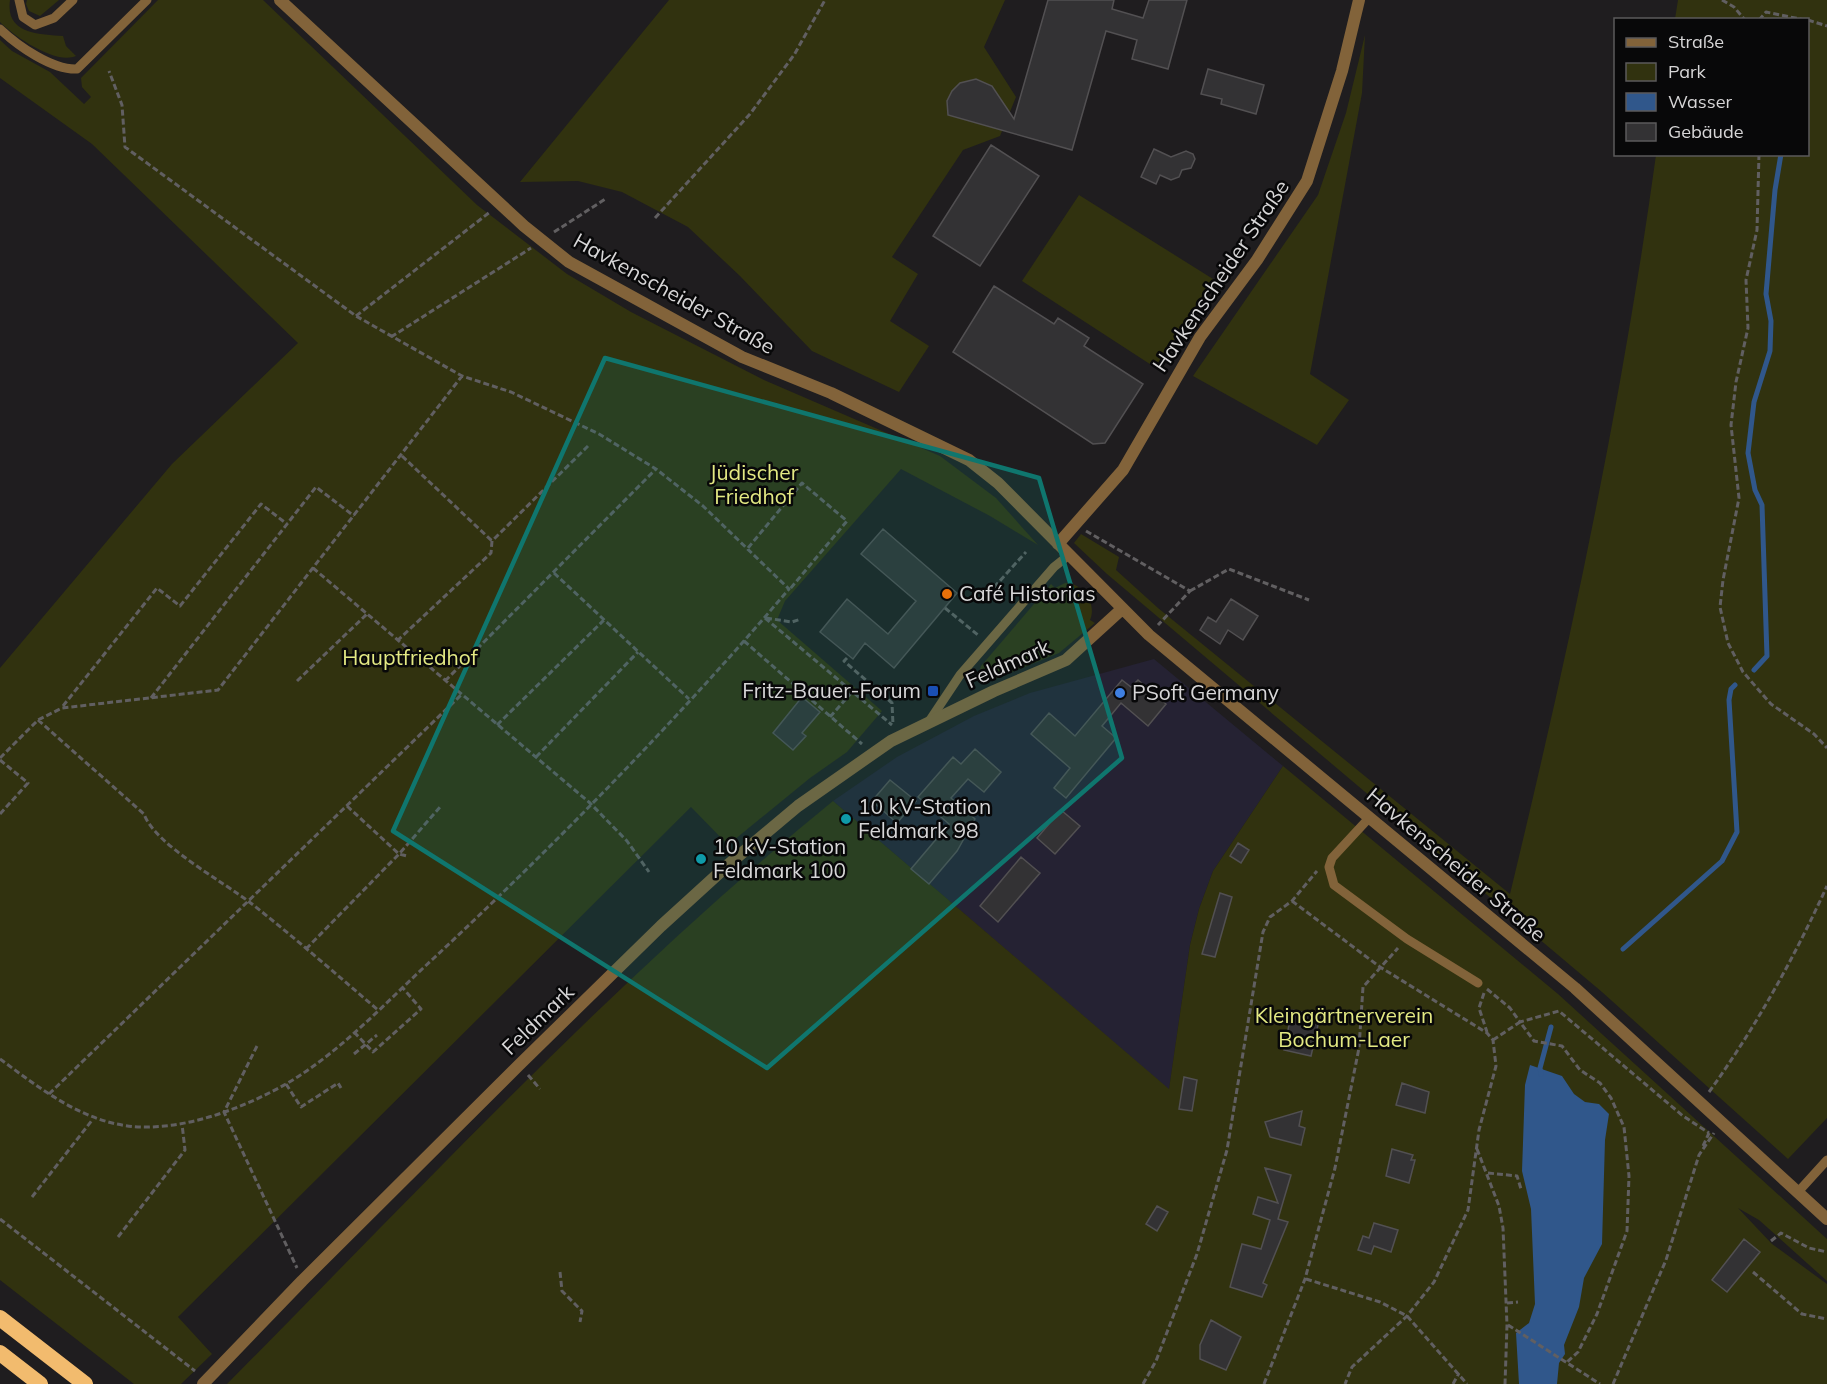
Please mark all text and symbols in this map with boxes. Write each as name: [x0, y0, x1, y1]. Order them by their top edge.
legend: [1614, 18, 1809, 156]
text: Straße: [1668, 30, 1724, 53]
text: Park: [1668, 60, 1707, 83]
text: Wasser: [1668, 90, 1732, 113]
text: Gebäude: [1668, 120, 1744, 143]
street label: Havkenscheider Straße: [1146, 175, 1294, 376]
street label: Havkenscheider Straße: [569, 227, 780, 359]
park label: Jüdischer Friedhof: [710, 459, 799, 509]
place label: Café Historias: [959, 580, 1096, 606]
marker: Café Historias: [940, 587, 954, 601]
street label: Feldmark: [961, 633, 1054, 693]
park label: Hauptfriedhof: [342, 644, 479, 670]
place label: Fritz-Bauer-Forum: [742, 677, 921, 703]
place label: PSoft Germany: [1132, 679, 1279, 705]
marker: Fritz-Bauer-Forum: [926, 684, 940, 698]
marker: PSoft Germany: [1113, 686, 1127, 700]
street label: Havkenscheider Straße: [1362, 782, 1552, 947]
place label: 10 kV-Station Feldmark 98: [858, 793, 991, 843]
marker: 10 kV-Station Feldmark 98: [839, 812, 853, 826]
place label: 10 kV-Station Feldmark 100: [713, 833, 846, 883]
marker: 10 kV-Station Feldmark 100: [694, 852, 708, 866]
street label: Feldmark: [496, 979, 579, 1060]
park label: Kleingärtnerverein Bochum-Laer: [1255, 1002, 1433, 1052]

